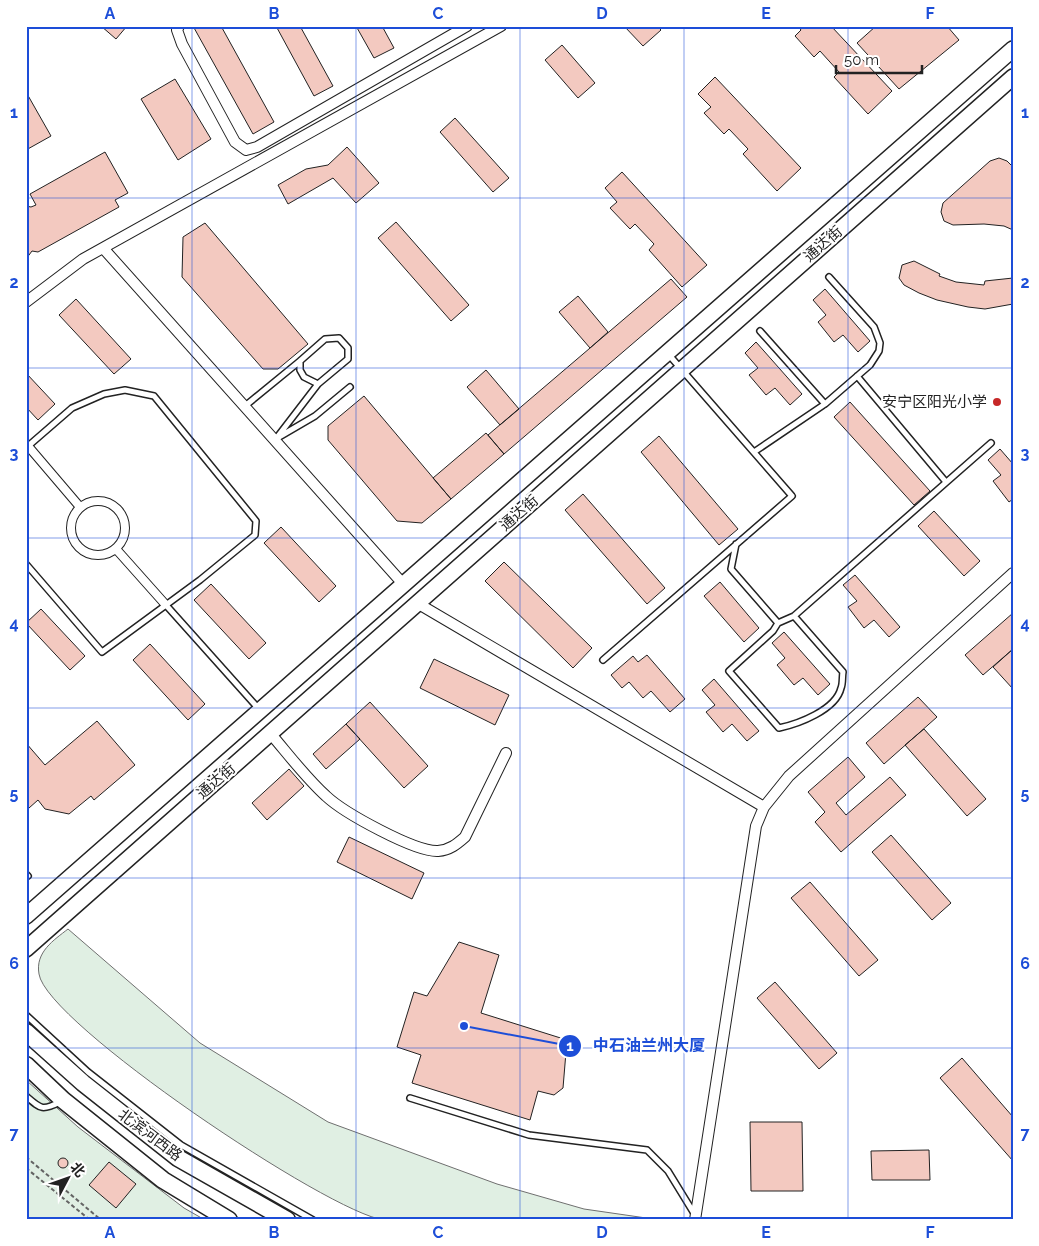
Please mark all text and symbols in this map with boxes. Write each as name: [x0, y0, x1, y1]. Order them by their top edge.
text: A: [105, 4, 116, 23]
text: B: [269, 4, 280, 23]
text: C: [433, 4, 444, 23]
text: D: [596, 4, 608, 23]
text: E: [761, 4, 771, 23]
text: F: [925, 4, 935, 23]
scale bar: [836, 42, 923, 74]
text: 50 m: [844, 51, 879, 69]
text: 1: [10, 103, 18, 122]
text: 1: [1021, 103, 1029, 122]
street label: 通达街: [800, 222, 846, 266]
text: 2: [9, 273, 19, 292]
text: 2: [1020, 273, 1030, 292]
place label: 安宁区阳光小学: [882, 393, 987, 411]
marker: 安宁区阳光小学: [991, 396, 1003, 408]
text: 3: [10, 444, 19, 463]
text: 3: [1021, 444, 1030, 463]
street label: 通达街: [496, 491, 542, 535]
text: 4: [9, 614, 19, 633]
text: 4: [1020, 614, 1030, 633]
street label: 通达街: [193, 759, 239, 803]
text: 5: [10, 784, 19, 803]
text: 5: [1021, 784, 1030, 803]
text: 6: [9, 954, 19, 973]
text: 6: [1020, 954, 1030, 973]
callout: 中石油兰州大厦: [558, 1030, 715, 1061]
text: 中石油兰州大厦: [593, 1036, 705, 1055]
text: 1: [566, 1037, 574, 1055]
street label: 北滨河西路: [115, 1105, 185, 1165]
text: 7: [10, 1124, 19, 1143]
text: 7: [1021, 1124, 1030, 1143]
north arrow: [42, 1154, 92, 1204]
text: 北: [67, 1159, 88, 1180]
text: A: [105, 1223, 116, 1242]
text: B: [269, 1223, 280, 1242]
text: C: [433, 1223, 444, 1242]
text: D: [596, 1223, 608, 1242]
text: E: [761, 1223, 771, 1242]
text: F: [925, 1223, 935, 1242]

